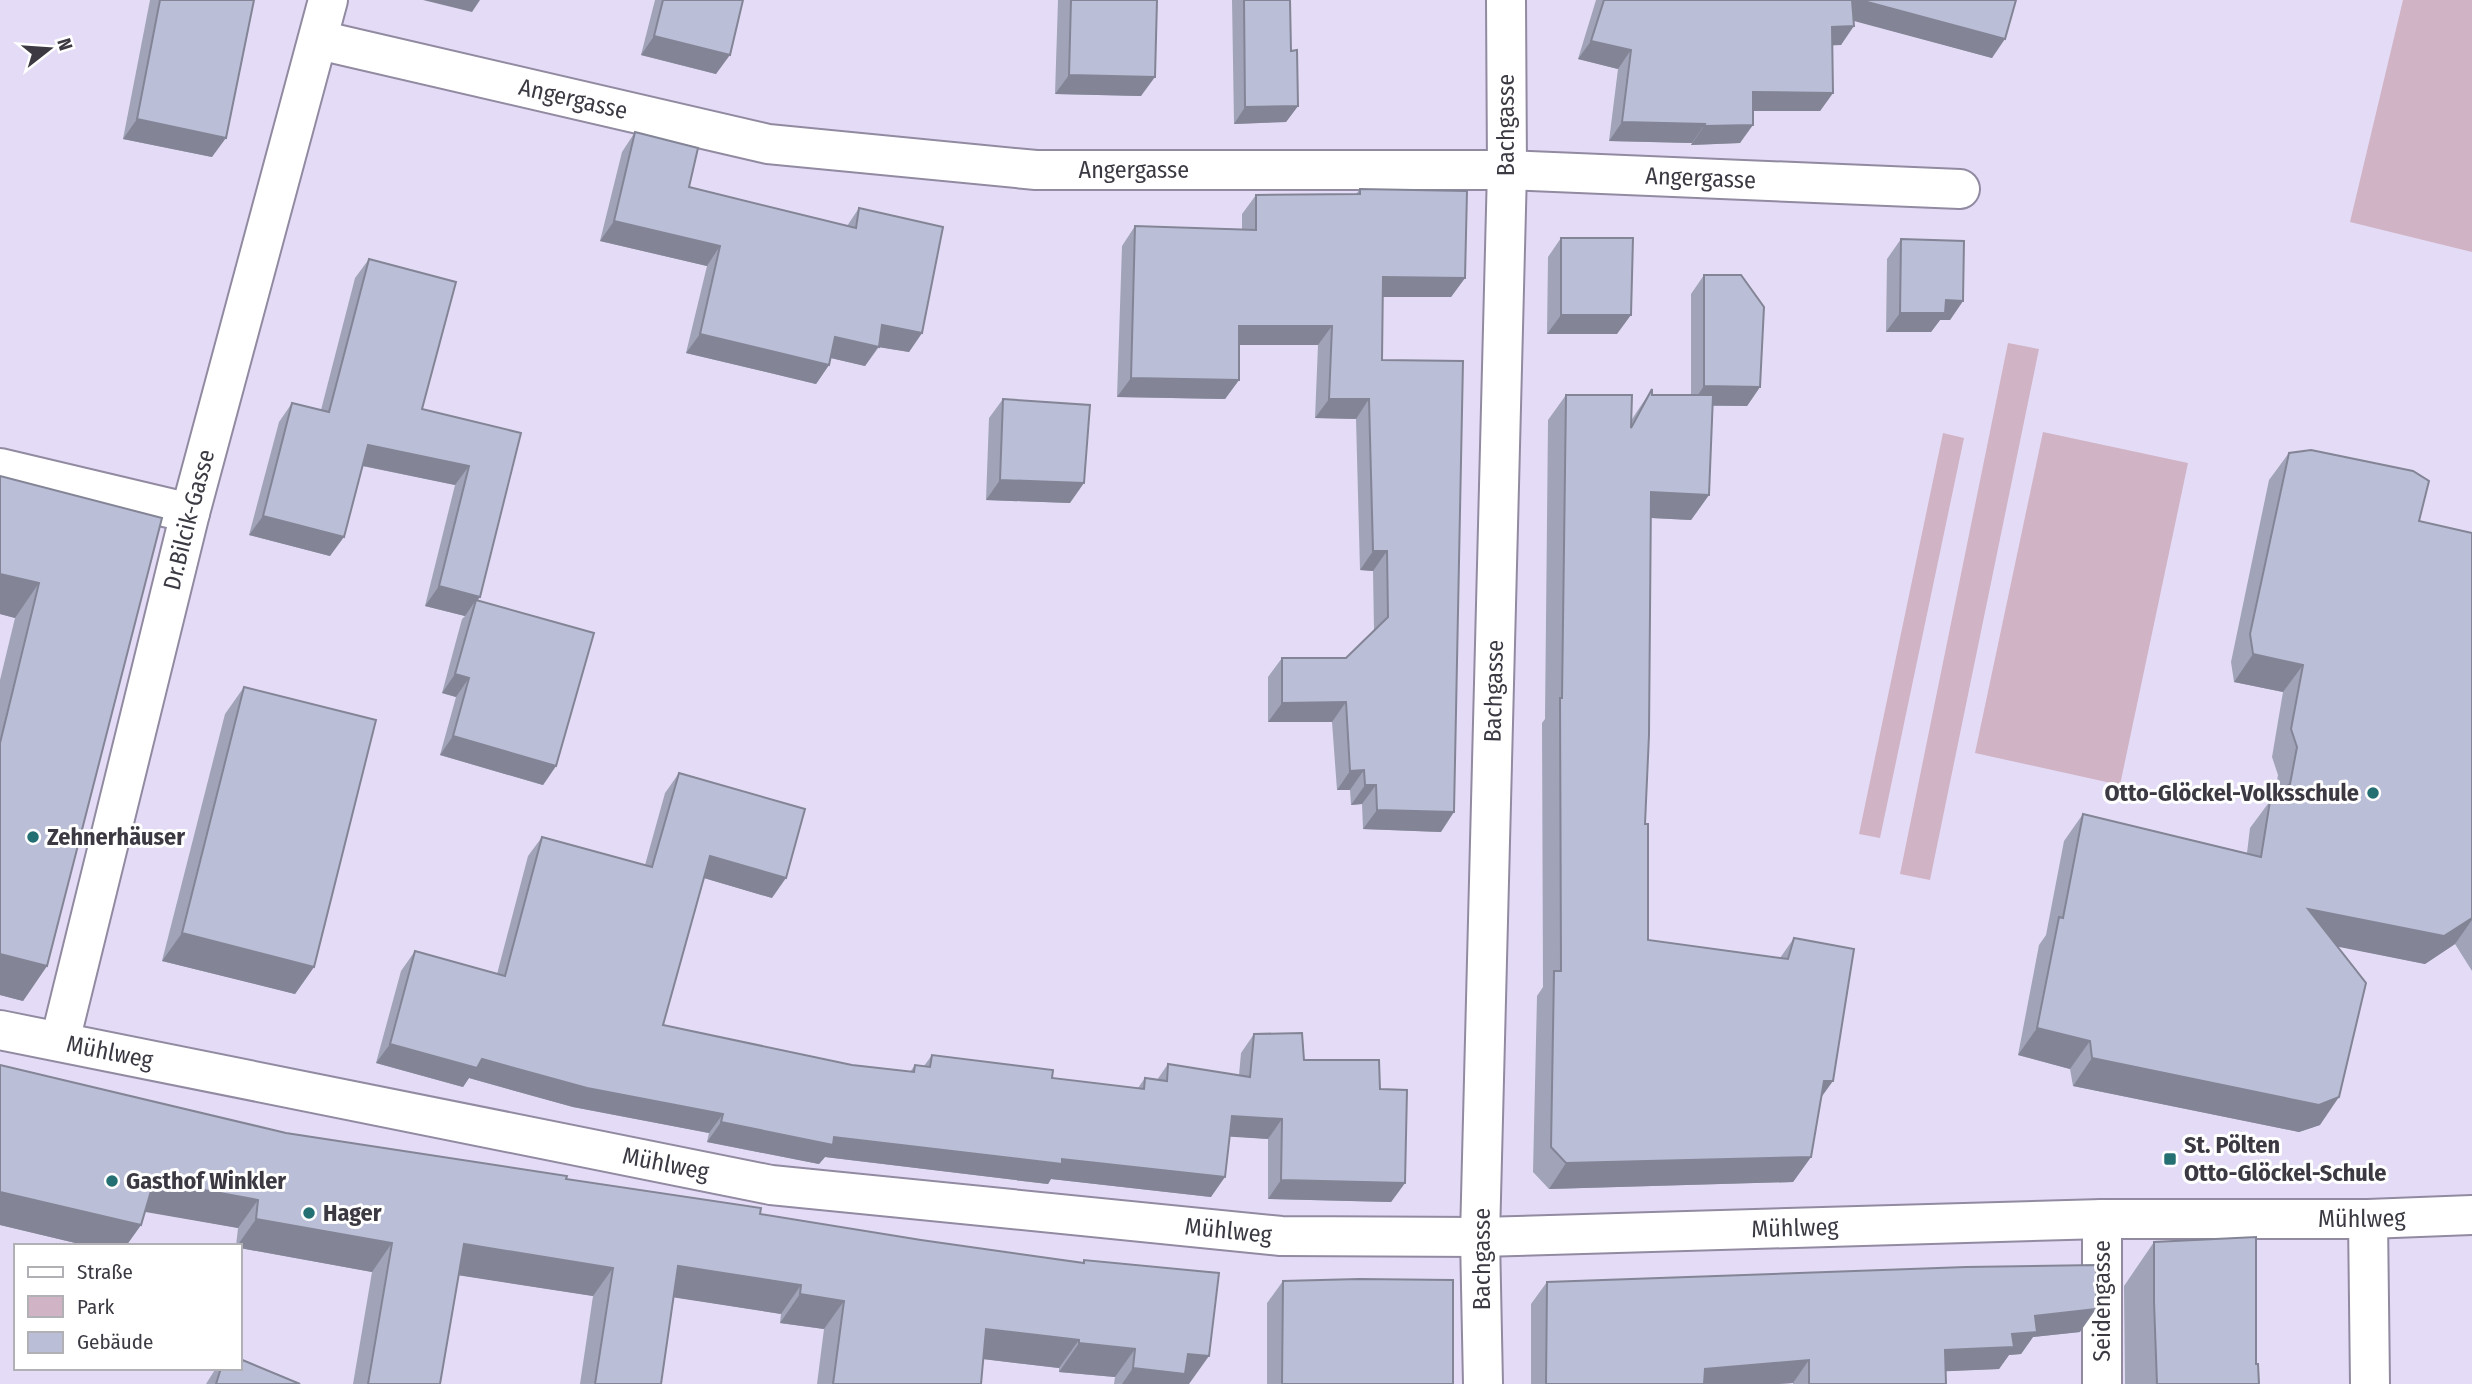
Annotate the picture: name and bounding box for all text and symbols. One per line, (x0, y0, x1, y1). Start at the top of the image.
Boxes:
north arrow (14, 14, 84, 84)
text: N (52, 35, 77, 53)
street label: Angergasse (516, 73, 630, 125)
street label: Bachgasse (1492, 74, 1520, 176)
street label: Angergasse (1079, 156, 1189, 184)
street label: Angergasse (1645, 162, 1757, 194)
street label: Dr.Bilcik-Gasse (158, 446, 220, 593)
street label: Bachgasse (1479, 640, 1509, 743)
place label: Otto-Glöckel-Volksschule (2104, 779, 2359, 807)
marker: Otto-Glöckel-Volksschule (2365, 785, 2381, 801)
place label: Zehnerhäuser (47, 823, 185, 851)
marker: Zehnerhäuser (25, 829, 41, 845)
street label: Mühlweg (64, 1030, 156, 1075)
place label: St. Pölten Otto-Glöckel-Schule (2184, 1131, 2386, 1187)
street label: Mühlweg (620, 1141, 712, 1186)
marker: St. Pölten Otto-Glöckel-Schule (2162, 1151, 2178, 1167)
place label: Gasthof Winkler (126, 1167, 286, 1195)
marker: Gasthof Winkler (104, 1173, 120, 1189)
place label: Hager (323, 1199, 382, 1227)
street label: Mühlweg (2318, 1204, 2407, 1233)
marker: Hager (301, 1205, 317, 1221)
street label: Bachgasse (1468, 1208, 1496, 1310)
street label: Mühlweg (1183, 1212, 1274, 1249)
street label: Mühlweg (1751, 1213, 1840, 1243)
street label: Seidengasse (2088, 1240, 2116, 1362)
legend (14, 1244, 242, 1370)
text: Straße (77, 1259, 133, 1285)
text: Park (77, 1294, 115, 1320)
text: Gebäude (77, 1329, 153, 1355)

